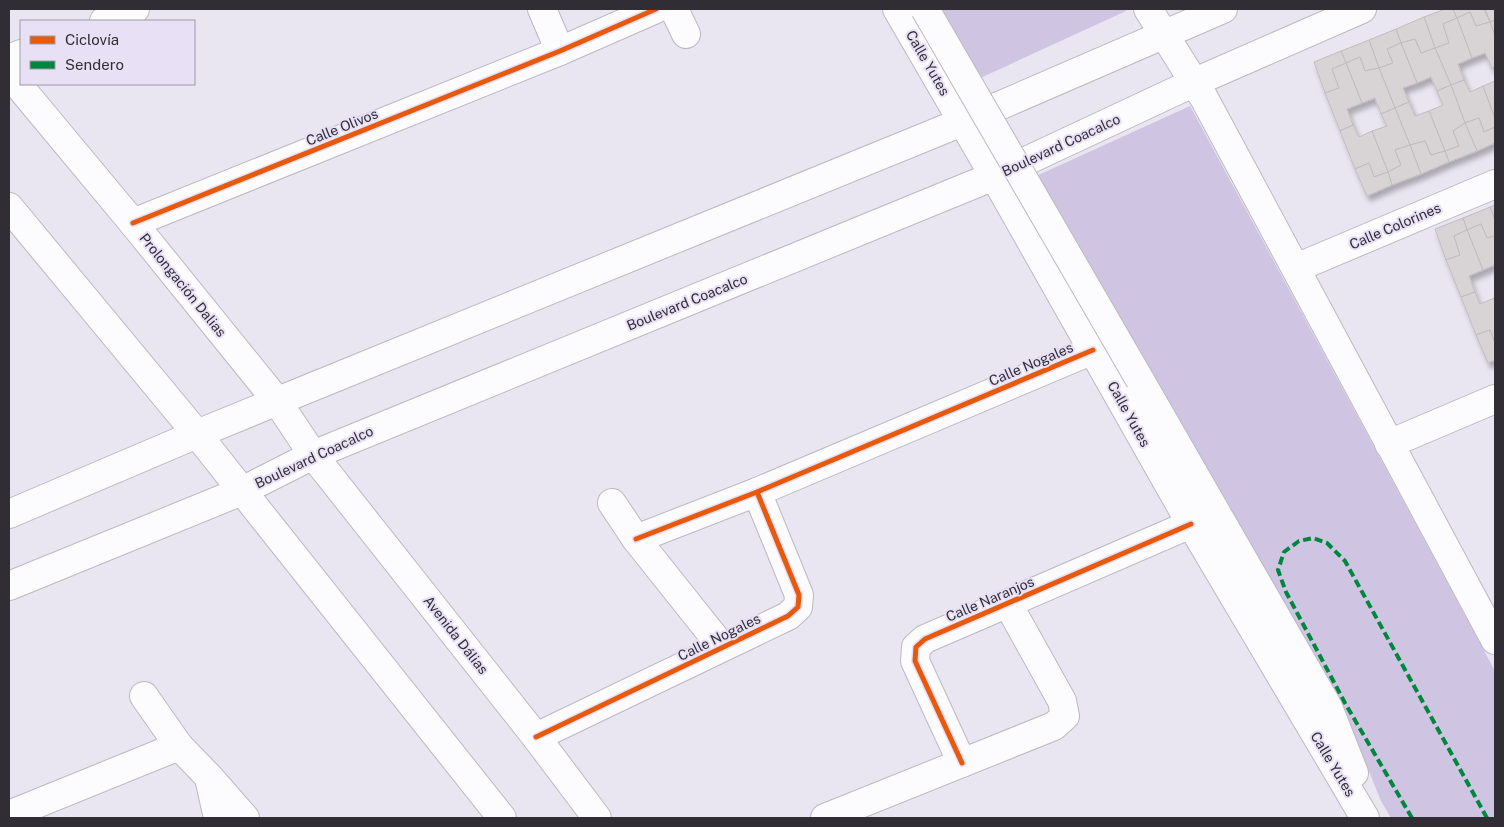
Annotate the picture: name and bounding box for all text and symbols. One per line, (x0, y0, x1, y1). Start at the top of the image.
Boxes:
legend (20, 20, 195, 85)
street label: Calle Yutes (903, 28, 953, 98)
text: Ciclovía (65, 31, 119, 48)
text: Sendero (65, 56, 124, 73)
street label: Calle Olivos (304, 105, 380, 149)
street label: Boulevard Coacalco (999, 111, 1123, 179)
street label: Calle Colorines (1347, 200, 1443, 252)
street label: Prolongación Dalias (136, 230, 230, 340)
street label: Boulevard Coacalco (624, 270, 750, 334)
street label: Calle Nogales (987, 339, 1075, 389)
street label: Calle Yutes (1104, 378, 1154, 450)
street label: Boulevard Coacalco (252, 423, 376, 491)
street label: Calle Naranjos (943, 573, 1037, 625)
street label: Avenida Dálias (421, 593, 491, 677)
street label: Calle Nogales (675, 610, 763, 664)
street label: Calle Yutes (1307, 729, 1359, 799)

